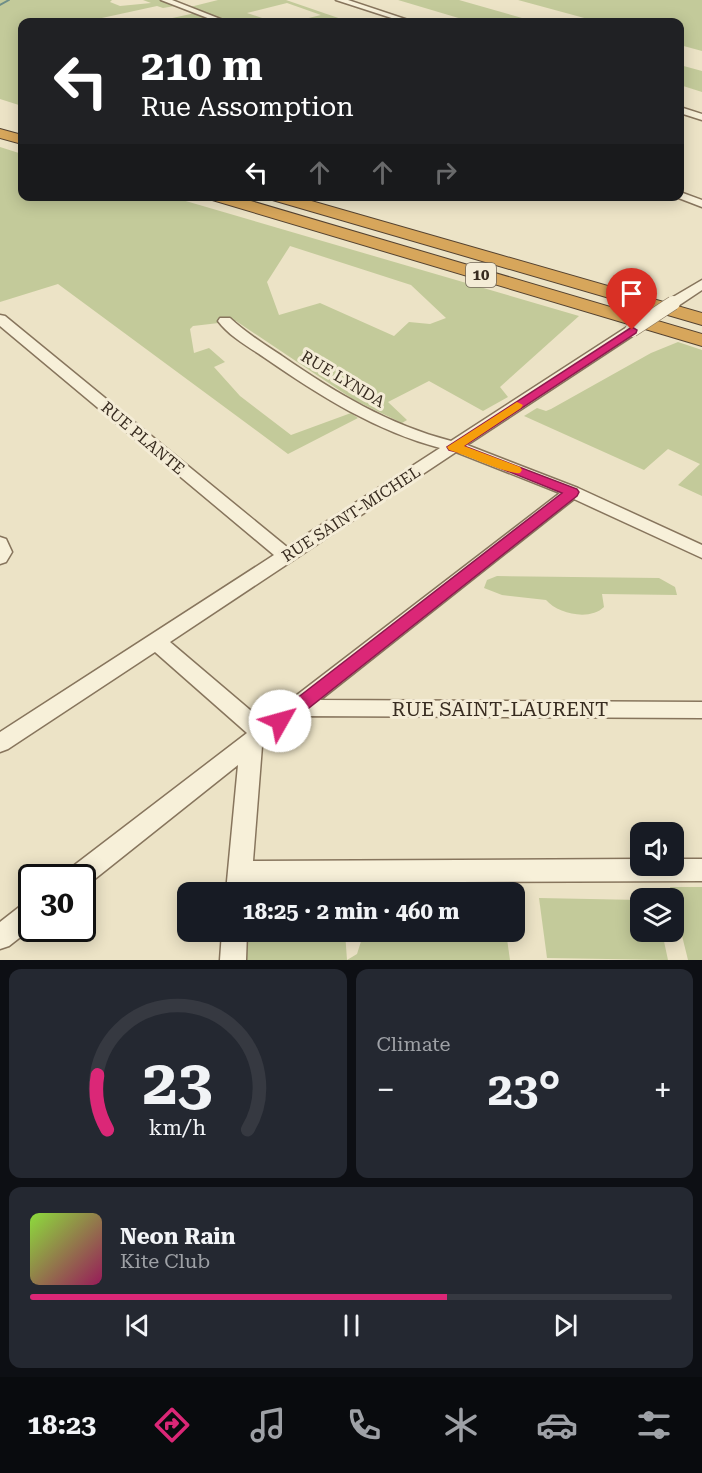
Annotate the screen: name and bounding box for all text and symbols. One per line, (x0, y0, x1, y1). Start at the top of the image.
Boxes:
text: 210 m (141, 41, 263, 90)
icon: left (42, 42, 120, 120)
text: Rue Assomption (141, 91, 354, 123)
icon: left (240, 156, 273, 189)
icon: ahead (303, 156, 336, 189)
icon: ahead (366, 156, 399, 189)
icon: right (429, 156, 462, 189)
road number: 10 (466, 263, 496, 287)
pin (606, 268, 657, 330)
icon: arrive (615, 277, 648, 310)
street label: RUE LYNDA (298, 347, 389, 412)
street label: RUE PLANTE (97, 398, 189, 478)
street label: RUE SAINT-MICHEL (278, 462, 424, 566)
position arrow (248, 689, 312, 753)
street label: RUE SAINT-LAURENT (392, 697, 608, 721)
map controls (630, 822, 684, 942)
button: sound (630, 822, 684, 876)
speed limit sign: 30 (18, 864, 96, 942)
button: layers (630, 888, 684, 942)
text: 18:25 · 2 min · 460 m (242, 899, 460, 924)
text: Climate (377, 1032, 451, 1056)
text: 23 (143, 1046, 213, 1119)
text: 23° (488, 1063, 561, 1116)
text: − (377, 1070, 395, 1109)
text: + (654, 1070, 672, 1109)
text: km/h (149, 1116, 207, 1141)
text: Neon Rain (120, 1224, 235, 1249)
text: Kite Club (120, 1249, 210, 1273)
icon: previous (121, 1309, 154, 1342)
icon: pause (335, 1309, 368, 1342)
icon: next (549, 1309, 582, 1342)
icon: directions (151, 1404, 193, 1446)
icon: music (247, 1404, 289, 1446)
icon: phone (343, 1404, 385, 1446)
icon: climate (440, 1404, 482, 1446)
icon: car (536, 1404, 578, 1446)
icon: filters (633, 1404, 675, 1446)
text: 18:23 (27, 1409, 96, 1441)

